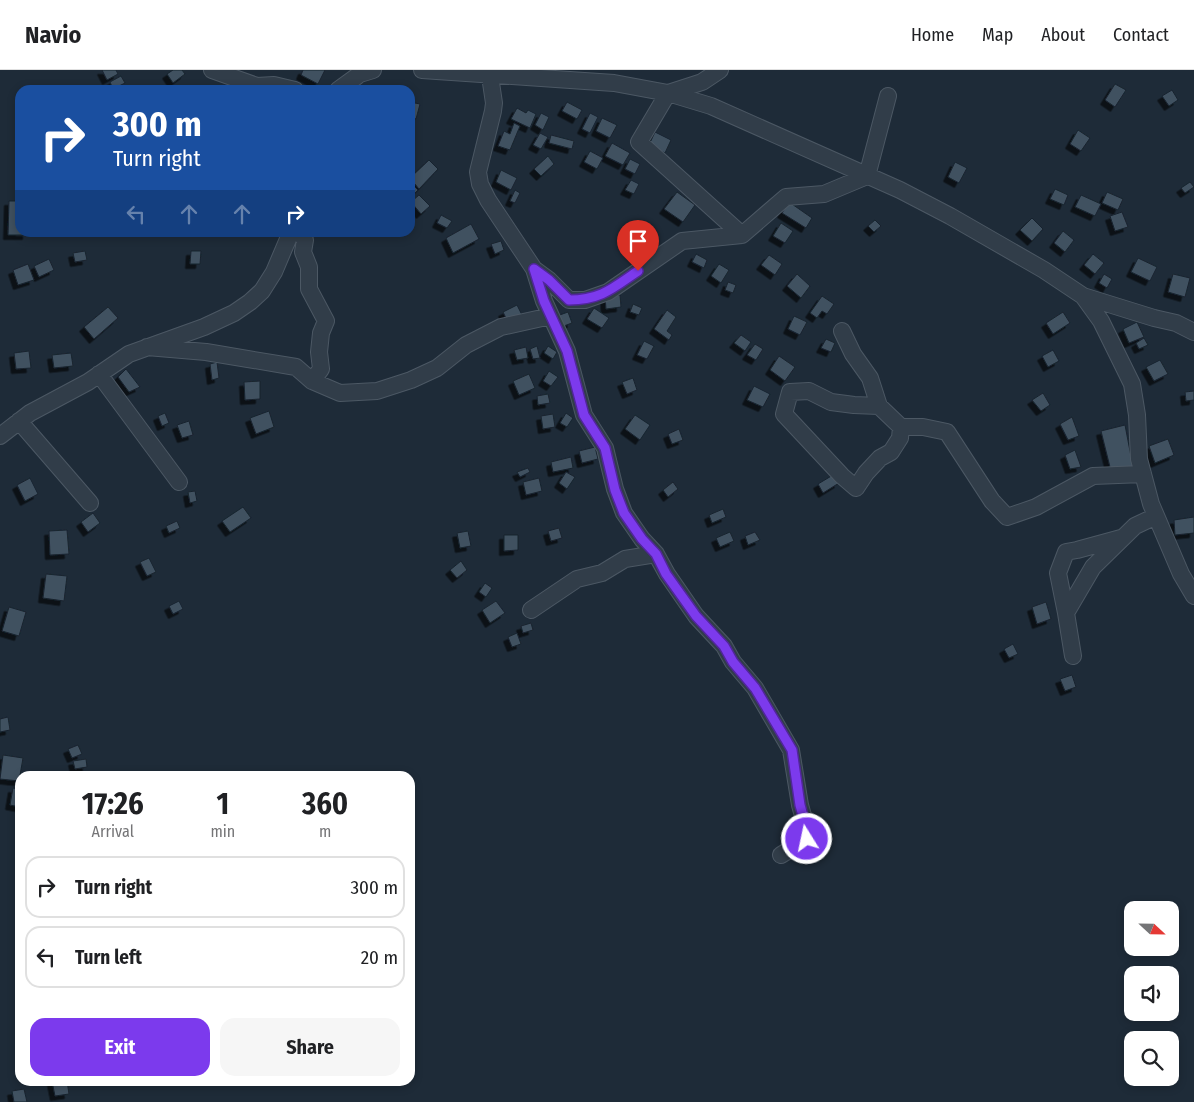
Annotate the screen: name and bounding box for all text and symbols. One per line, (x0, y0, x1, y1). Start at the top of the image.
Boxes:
text: Navio (25, 21, 81, 49)
text: Home (911, 24, 954, 46)
text: Map (982, 24, 1013, 46)
text: About (1041, 24, 1085, 46)
text: Contact (1113, 24, 1169, 46)
text: 300 m (113, 103, 202, 145)
icon: right (30, 105, 95, 170)
text: Turn right (113, 145, 201, 172)
icon: left (122, 200, 150, 228)
icon: ahead (175, 200, 203, 228)
icon: ahead (228, 200, 256, 228)
icon: right (281, 200, 309, 228)
pin (617, 220, 659, 271)
icon: arrive (624, 227, 652, 255)
text: 17:26 (82, 786, 144, 822)
text: 1 (216, 786, 229, 822)
text: 360 (302, 786, 348, 822)
position arrow (780, 812, 832, 864)
text: Arrival (92, 822, 134, 841)
text: min (210, 822, 235, 841)
text: m (319, 822, 331, 841)
icon: right (32, 873, 60, 901)
text: Turn right (75, 876, 152, 899)
text: 300 m (351, 876, 398, 899)
north arrow (1124, 901, 1179, 956)
map controls (1124, 901, 1179, 1086)
icon: left (32, 943, 60, 971)
text: Turn left (75, 946, 142, 969)
text: 20 m (361, 946, 398, 969)
button: sound (1124, 966, 1179, 1021)
button: Exit (30, 1018, 210, 1076)
button: Share (220, 1018, 400, 1076)
button: search (1124, 1031, 1179, 1086)

